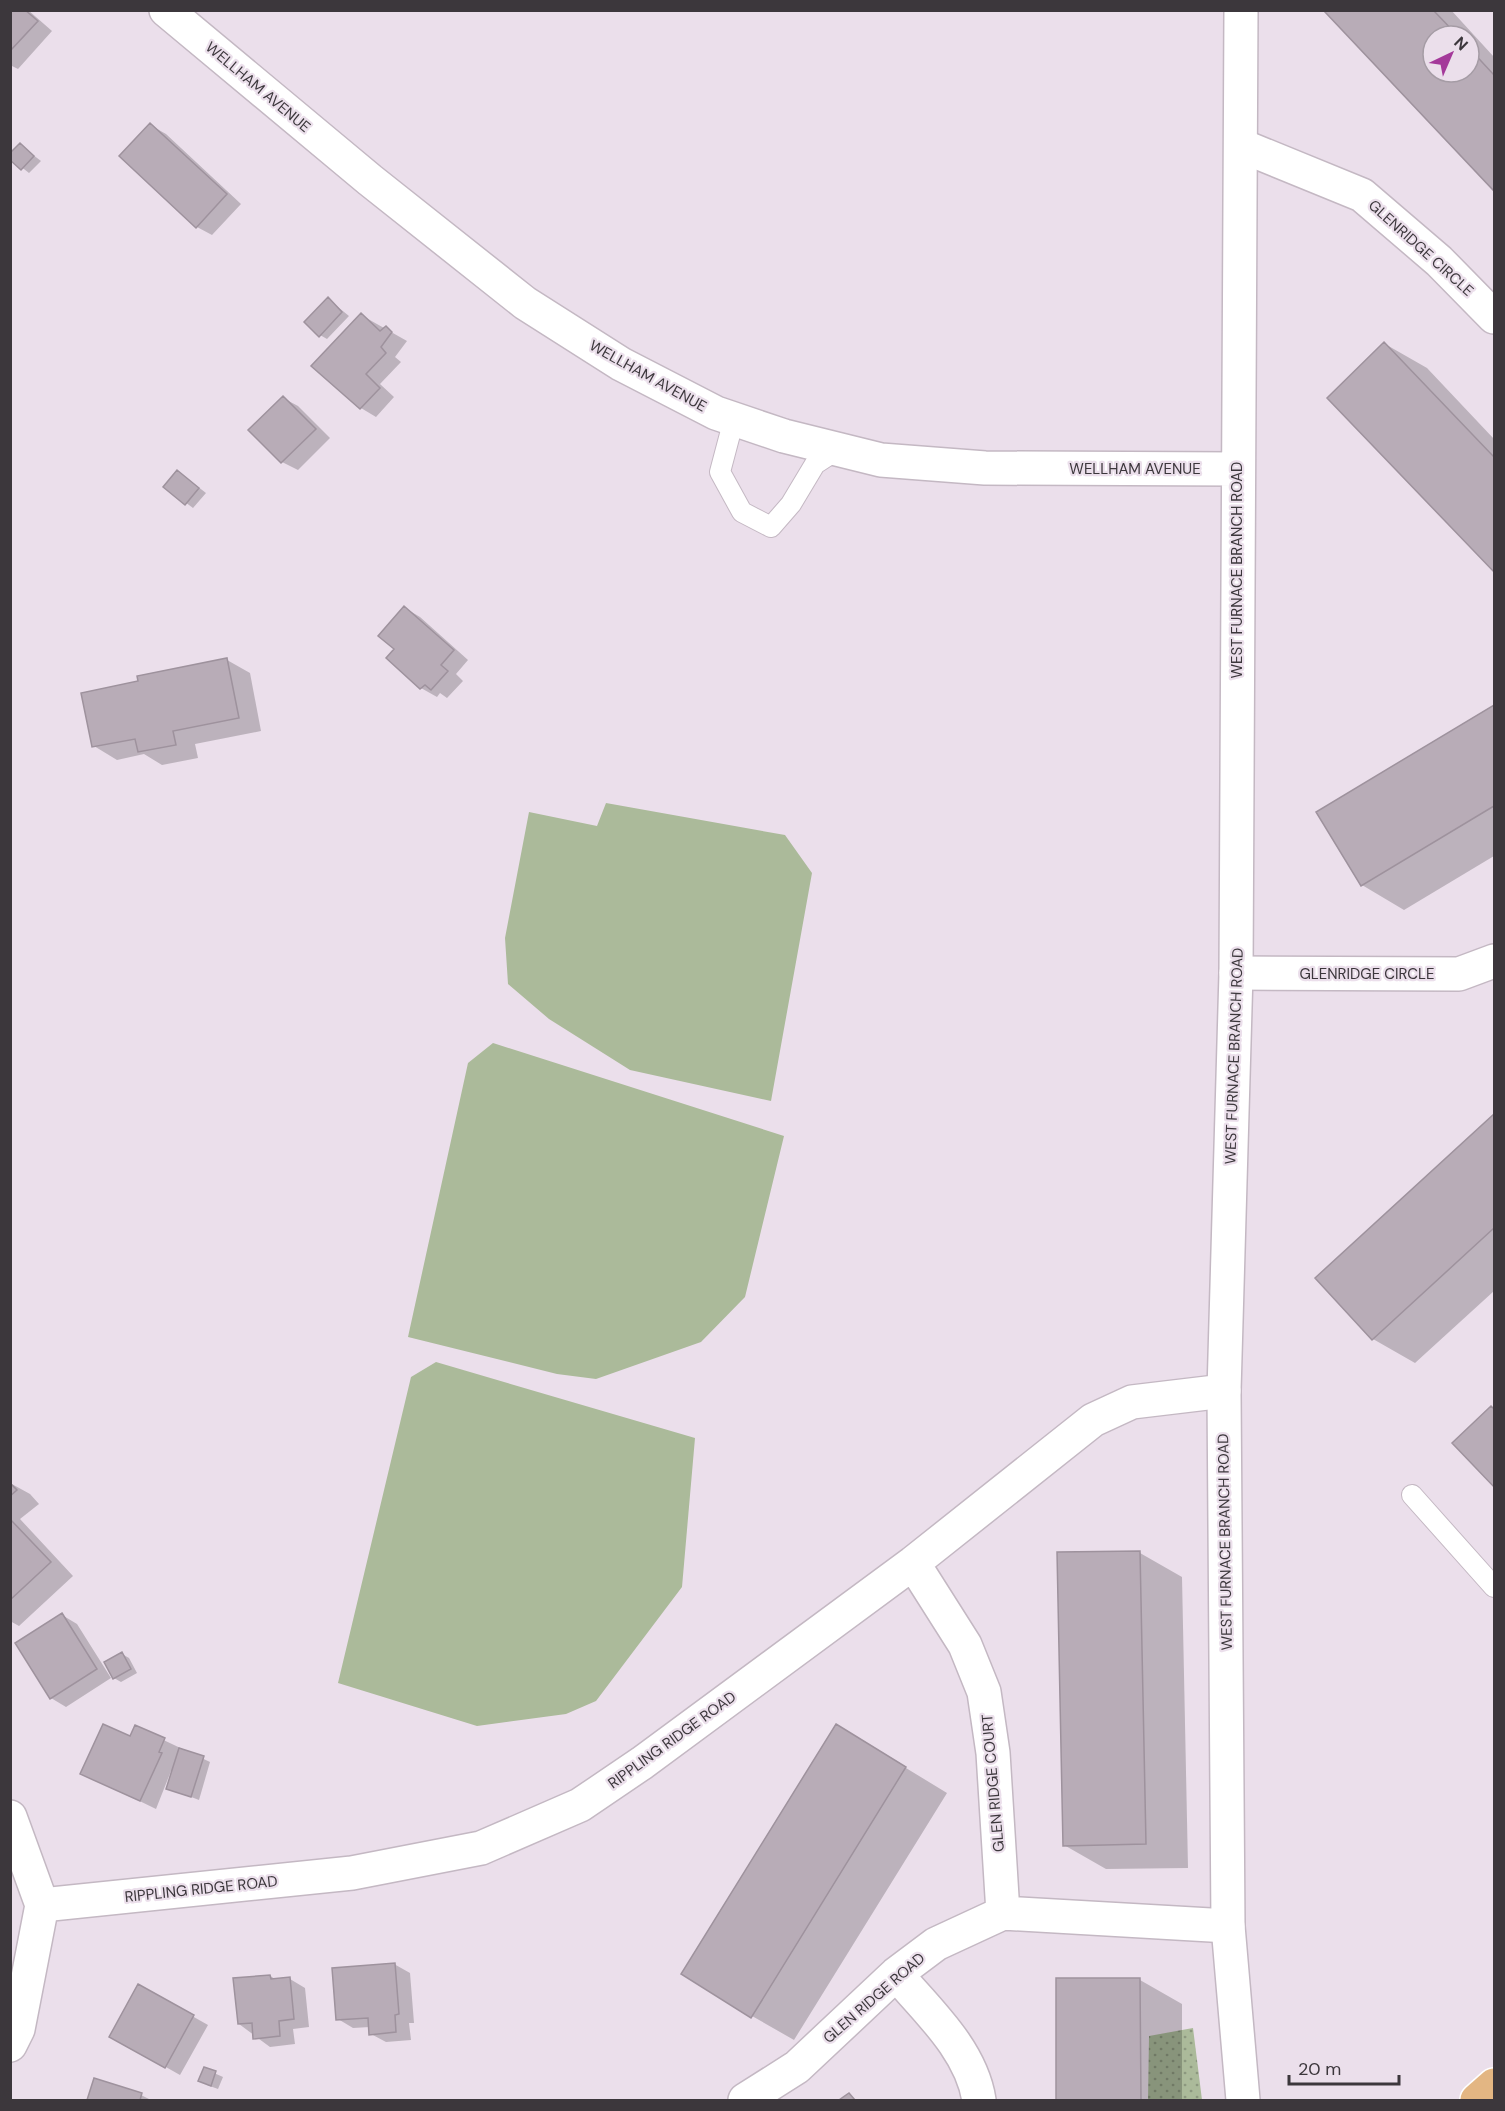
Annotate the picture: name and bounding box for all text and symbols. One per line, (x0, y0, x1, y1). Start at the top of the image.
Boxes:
north arrow (1421, 24, 1481, 84)
text: N (1450, 32, 1473, 55)
street label: WELLHAM AVENUE (201, 37, 315, 137)
street label: GLENRIDGE CIRCLE (1364, 195, 1478, 301)
street label: WELLHAM AVENUE (586, 335, 710, 417)
street label: WELLHAM AVENUE (1069, 459, 1201, 479)
street label: WEST FURNACE BRANCH ROAD (1227, 462, 1247, 678)
street label: WEST FURNACE BRANCH ROAD (1220, 947, 1248, 1165)
street label: GLENRIDGE CIRCLE (1299, 964, 1435, 984)
street label: WEST FURNACE BRANCH ROAD (1213, 1433, 1237, 1651)
street label: RIPPLING RIDGE ROAD (604, 1687, 740, 1793)
street label: GLEN RIDGE COURT (977, 1713, 1009, 1853)
street label: RIPPLING RIDGE ROAD (124, 1871, 278, 1907)
street label: GLEN RIDGE ROAD (819, 1948, 929, 2048)
scale bar (1289, 2048, 1398, 2086)
text: 20 m (1298, 2057, 1341, 2081)

